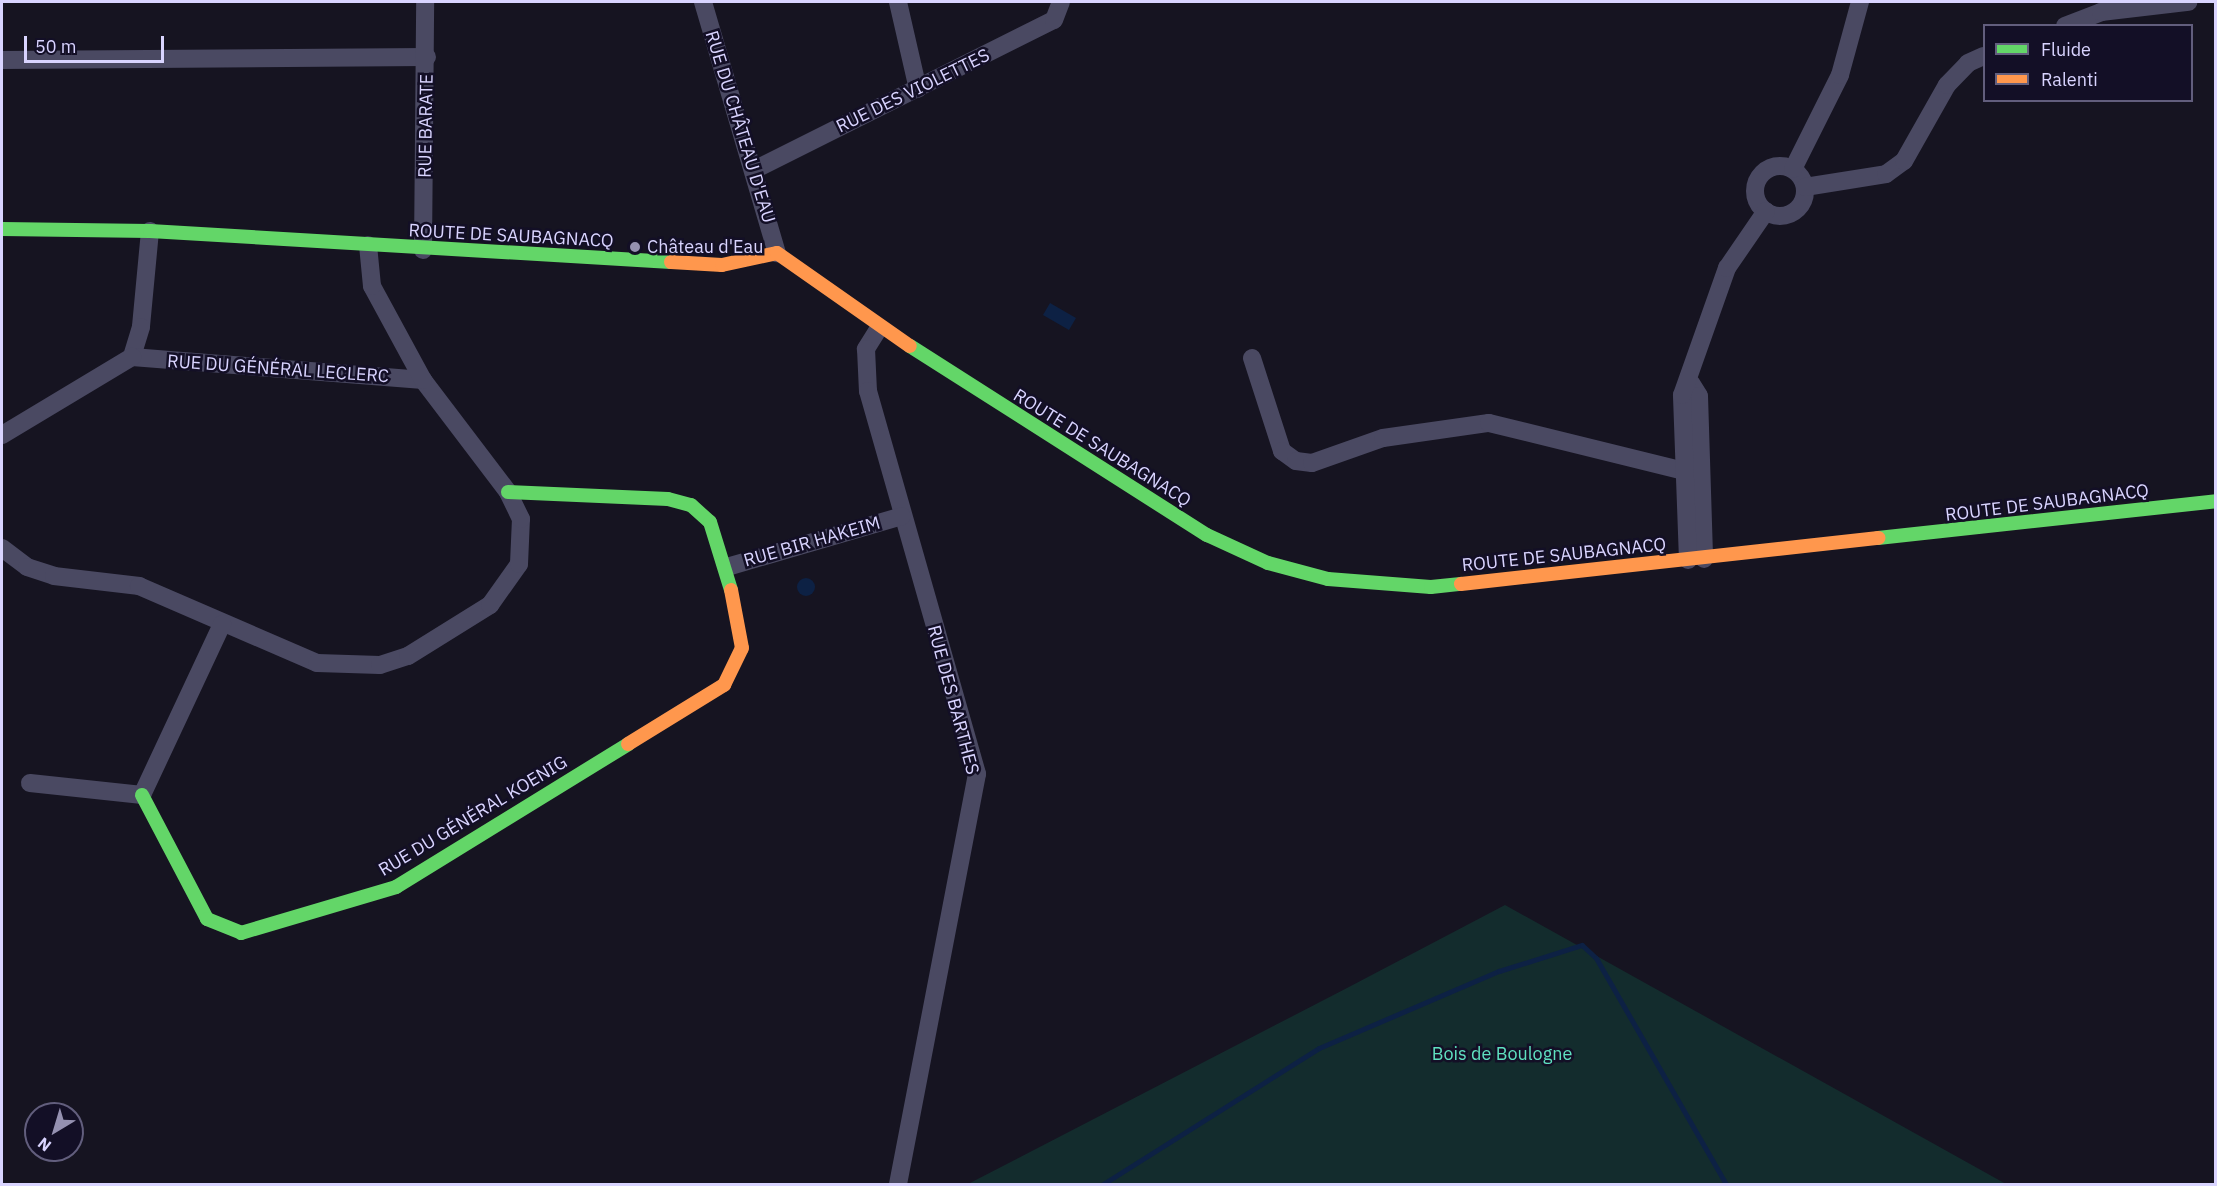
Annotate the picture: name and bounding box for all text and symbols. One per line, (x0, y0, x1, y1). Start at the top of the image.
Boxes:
scale bar (27, 24, 166, 62)
legend (1983, 24, 2193, 102)
street label: RUE DU CHÂTEAU D'EAU (700, 28, 780, 226)
text: 50 m (35, 35, 77, 58)
text: Fluide (2041, 38, 2091, 61)
street label: RUE DES VIOLETTES (833, 44, 993, 138)
text: Ralenti (2041, 68, 2098, 91)
street label: RUE BARATE (414, 74, 438, 178)
street label: ROUTE DE SAUBAGNACQ (408, 220, 614, 252)
place label: Château d'Eau (647, 236, 763, 258)
marker: Château d'Eau (628, 240, 642, 254)
street label: RUE DU GÉNÉRAL LECLERC (166, 350, 390, 388)
street label: ROUTE DE SAUBAGNACQ (1009, 384, 1195, 512)
street label: ROUTE DE SAUBAGNACQ (1944, 480, 2150, 526)
street label: RUE BIR HAKEIM (741, 512, 883, 572)
street label: ROUTE DE SAUBAGNACQ (1461, 534, 1667, 576)
street label: RUE DES BARTHES (923, 623, 983, 777)
street label: RUE DU GÉNÉRAL KOENIG (375, 751, 571, 881)
park label: Bois de Boulogne (1432, 1043, 1572, 1065)
north arrow (24, 1102, 84, 1162)
text: N (33, 1133, 55, 1156)

